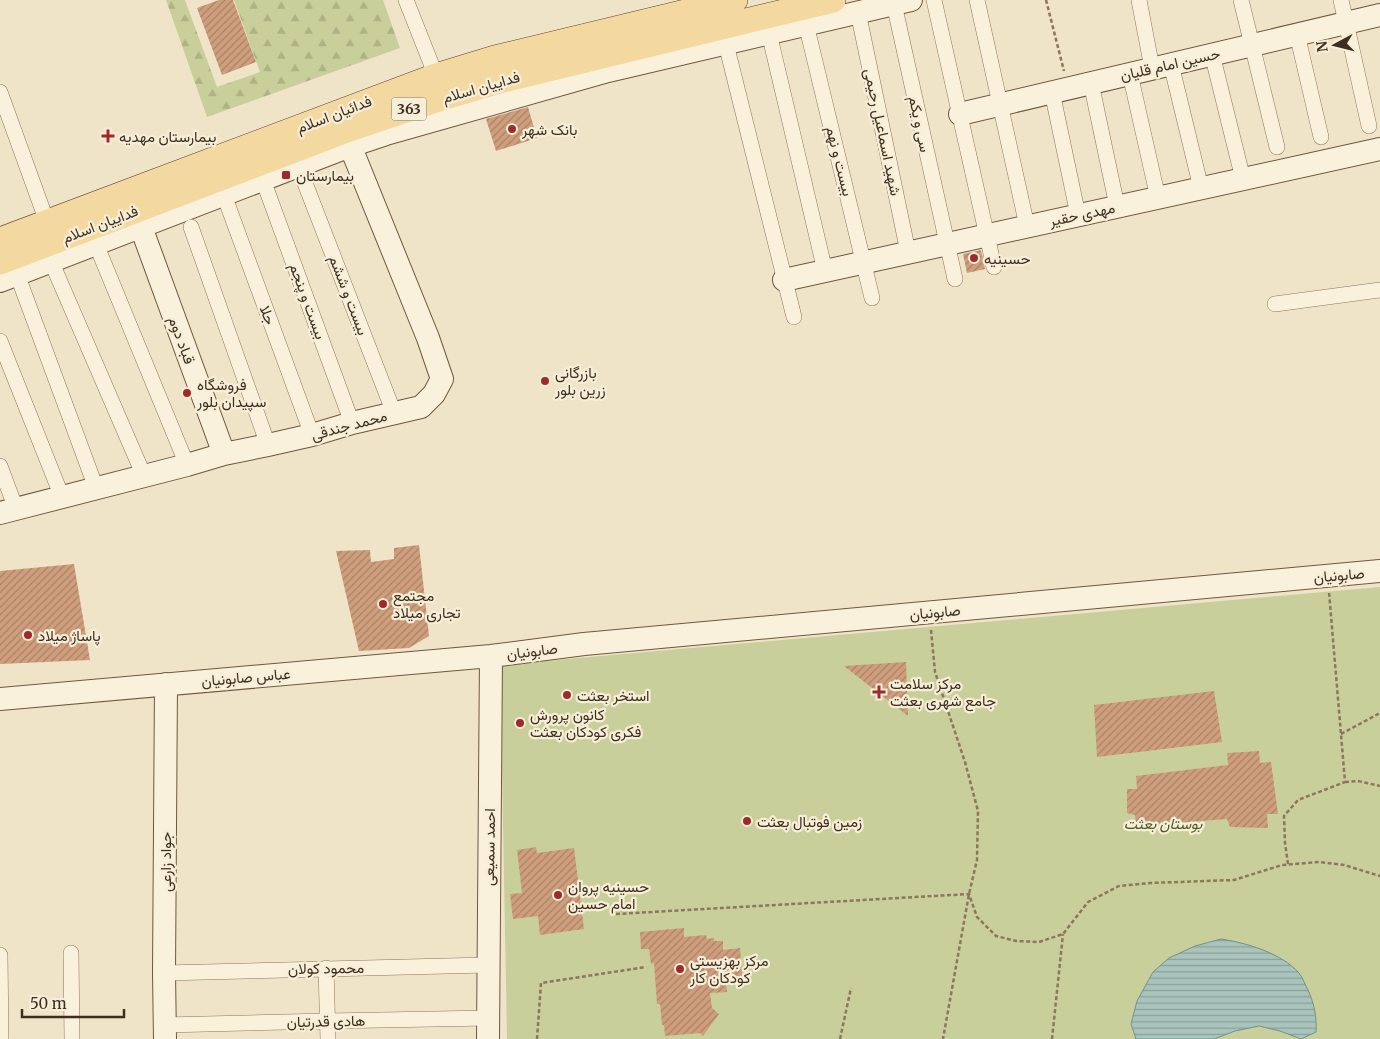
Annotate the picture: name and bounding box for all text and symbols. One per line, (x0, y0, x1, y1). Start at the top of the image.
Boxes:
north arrow (1310, 20, 1360, 70)
text: N (1312, 40, 1332, 53)
street label: حسین امام قلیان (1118, 43, 1222, 86)
street label: فداییان اسلام (440, 67, 522, 108)
street label: شهید اسماعیل رحیمی (859, 67, 906, 198)
street label: فدائیان اسلام (294, 91, 375, 138)
street label: سی و یکم (904, 94, 935, 154)
road number: 363 (392, 98, 426, 120)
place label: بانک شهر (521, 120, 577, 139)
marker: بانک شهر (506, 123, 518, 135)
street label: بیست و نهم (821, 124, 858, 198)
place label: بیمارستان مهدیه (119, 127, 216, 146)
marker: بیمارستان مهدیه (101, 129, 115, 143)
place label: بیمارستان (296, 166, 354, 185)
marker: بیمارستان (280, 169, 292, 181)
street label: مهدی حقیر (1046, 198, 1117, 231)
street label: فداییان اسلام (59, 201, 141, 248)
place label: حسینیه (984, 249, 1030, 268)
street label: بیست و ششم (324, 252, 373, 338)
marker: حسینیه (968, 252, 980, 264)
street label: بیست و پنجم (285, 260, 331, 342)
street label: جلا (256, 303, 280, 327)
street label: قباد دوم (164, 314, 199, 367)
place label: بازرگانی زرین بلور (554, 363, 606, 400)
place label: فروشگاه سپیدان بلور (196, 375, 267, 412)
marker: بازرگانی زرین بلور (539, 375, 551, 387)
marker: فروشگاه سپیدان بلور (181, 387, 193, 399)
street label: محمد جندقی (309, 406, 389, 445)
street label: صابونیان (1313, 563, 1365, 587)
place label: مجتمع تجاری میلاد (393, 586, 461, 623)
marker: مجتمع تجاری میلاد (377, 598, 389, 610)
street label: صابونیان (909, 600, 961, 624)
place label: پاساژ میلاد (38, 626, 101, 646)
marker: پاساژ میلاد (22, 629, 34, 641)
street label: صابونیان (505, 638, 559, 664)
street label: عباس صابونیان (201, 664, 292, 691)
place label: مرکز سلامت جامع شهری بعثت (890, 674, 996, 712)
marker: مرکز سلامت جامع شهری بعثت (872, 685, 886, 699)
place label: استخر بعثت (577, 686, 650, 705)
marker: استخر بعثت (561, 689, 573, 701)
place label: کانون پرورش فکری کودکان بعثت (530, 705, 642, 742)
marker: کانون پرورش فکری کودکان بعثت (514, 717, 526, 729)
street label: احمد سمیعی (479, 808, 500, 886)
place label: زمین فوتبال بعثت (757, 812, 862, 832)
park label: بوستان بعثت (1124, 814, 1203, 833)
marker: زمین فوتبال بعثت (741, 815, 753, 827)
street label: جواد زارعی (156, 832, 176, 892)
place label: حسینیه پروان امام حسین (568, 877, 649, 914)
marker: حسینیه پروان امام حسین (552, 889, 564, 901)
place label: مرکز بهزیستی کودکان کار (689, 951, 769, 987)
street label: محمود کولان (288, 958, 364, 978)
marker: مرکز بهزیستی کودکان کار (674, 963, 686, 975)
scale bar (22, 986, 125, 1018)
text: 50 m (30, 994, 67, 1013)
street label: هادی قدرتیان (286, 1011, 366, 1032)

